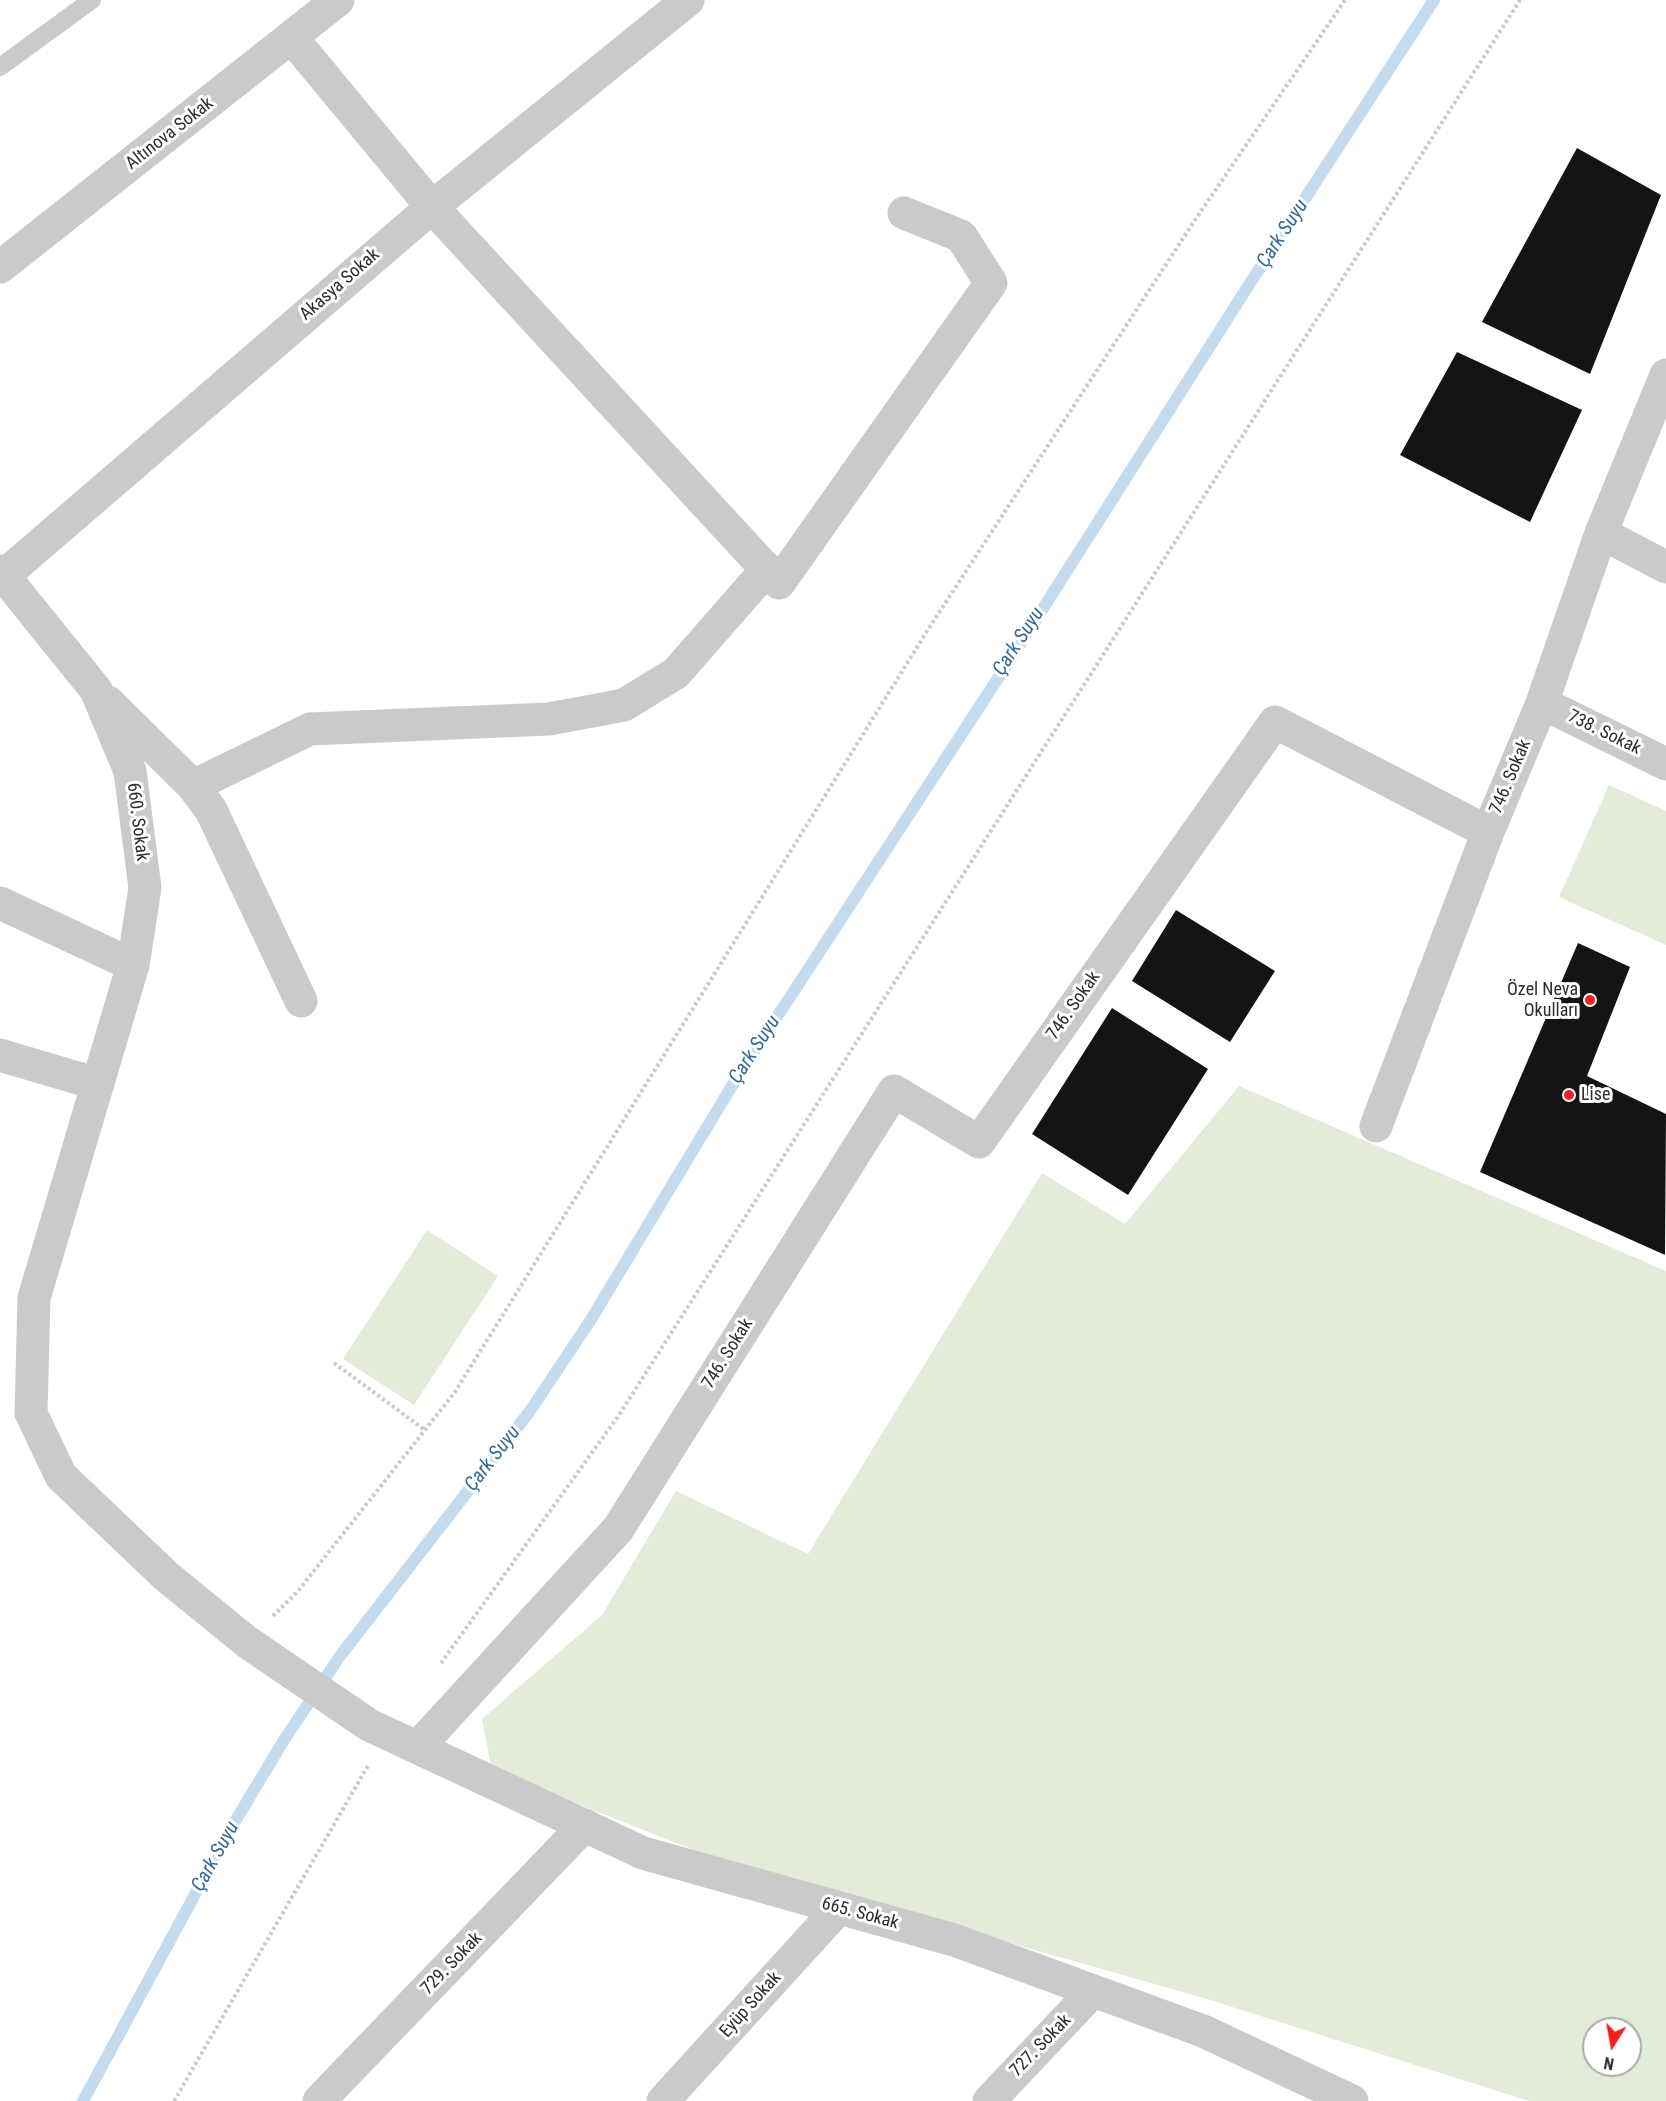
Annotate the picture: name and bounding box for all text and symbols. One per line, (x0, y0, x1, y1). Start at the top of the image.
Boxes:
street label: Altınova Sokak (122, 93, 218, 175)
water label: Çark Suyu (1252, 195, 1314, 273)
street label: Akasya Sokak (296, 244, 384, 326)
water label: Çark Suyu (988, 603, 1050, 681)
street label: 738. Sokak (1564, 706, 1644, 760)
street label: 746. Sokak (1486, 737, 1536, 817)
street label: 660. Sokak (121, 782, 153, 862)
street label: 746. Sokak (1043, 968, 1105, 1044)
place label: Özel Neva Okulları (1507, 979, 1578, 1022)
marker: Özel Neva Okulları (1583, 993, 1597, 1007)
water label: Çark Suyu (724, 1011, 786, 1089)
place label: Lise (1581, 1084, 1610, 1106)
marker: Lise (1562, 1088, 1576, 1102)
street label: 746. Sokak (698, 1315, 758, 1393)
water label: Çark Suyu (460, 1422, 526, 1496)
water label: Çark Suyu (187, 1818, 245, 1896)
street label: 665. Sokak (819, 1893, 901, 1935)
street label: 729. Sokak (417, 1928, 487, 2000)
street label: Eyüp Sokak (716, 1968, 786, 2042)
street label: 727. Sokak (1006, 2010, 1076, 2082)
north arrow (1582, 2017, 1642, 2077)
text: N (1602, 2053, 1615, 2073)

